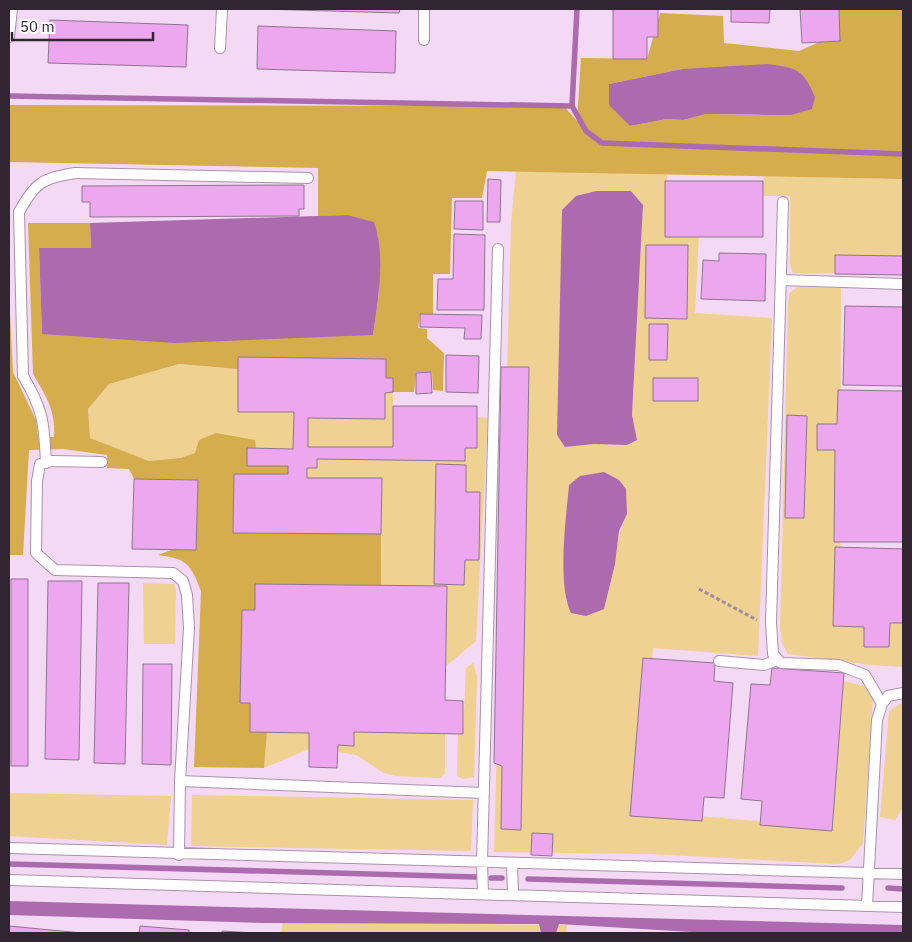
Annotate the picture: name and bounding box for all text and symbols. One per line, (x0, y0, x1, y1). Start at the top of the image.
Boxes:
scale bar (12, 10, 154, 42)
text: 50 m (20, 17, 55, 36)

